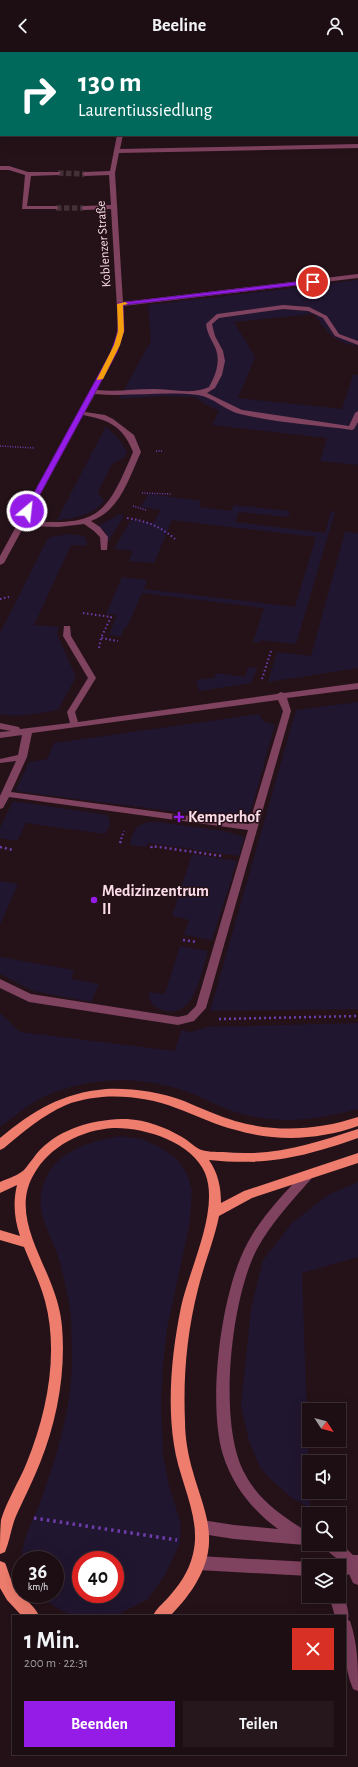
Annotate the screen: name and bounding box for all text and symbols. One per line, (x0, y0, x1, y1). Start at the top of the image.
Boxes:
icon: back (12, 15, 34, 37)
icon: person (324, 15, 346, 37)
text: Beeline (152, 17, 206, 35)
icon: right (12, 68, 64, 120)
text: 130 m (78, 69, 142, 97)
text: Laurentiussiedlung (78, 102, 212, 120)
street label: Koblenzer Straße (94, 200, 114, 288)
pin (296, 265, 330, 299)
icon: arrive (302, 271, 324, 293)
position arrow (6, 490, 48, 532)
place label: Kemperhof (188, 809, 262, 825)
marker: Kemperhof (173, 811, 185, 823)
place label: Medizinzentrum II (102, 883, 209, 917)
marker: Medizinzentrum II (89, 895, 99, 905)
north arrow (302, 1403, 346, 1447)
map controls (302, 1403, 346, 1603)
button: sound (302, 1455, 346, 1499)
button: search (302, 1507, 346, 1551)
speed limit sign: 40 (72, 1551, 124, 1603)
button: layers (302, 1559, 346, 1603)
text: 36 (29, 1562, 47, 1582)
text: km/h (28, 1582, 48, 1592)
button: close (292, 1628, 334, 1670)
text: 1 Min. (24, 1629, 80, 1653)
text: 200 m · 22:31 (24, 1657, 88, 1670)
button: Beenden (24, 1701, 175, 1747)
button: Teilen (183, 1701, 334, 1747)

